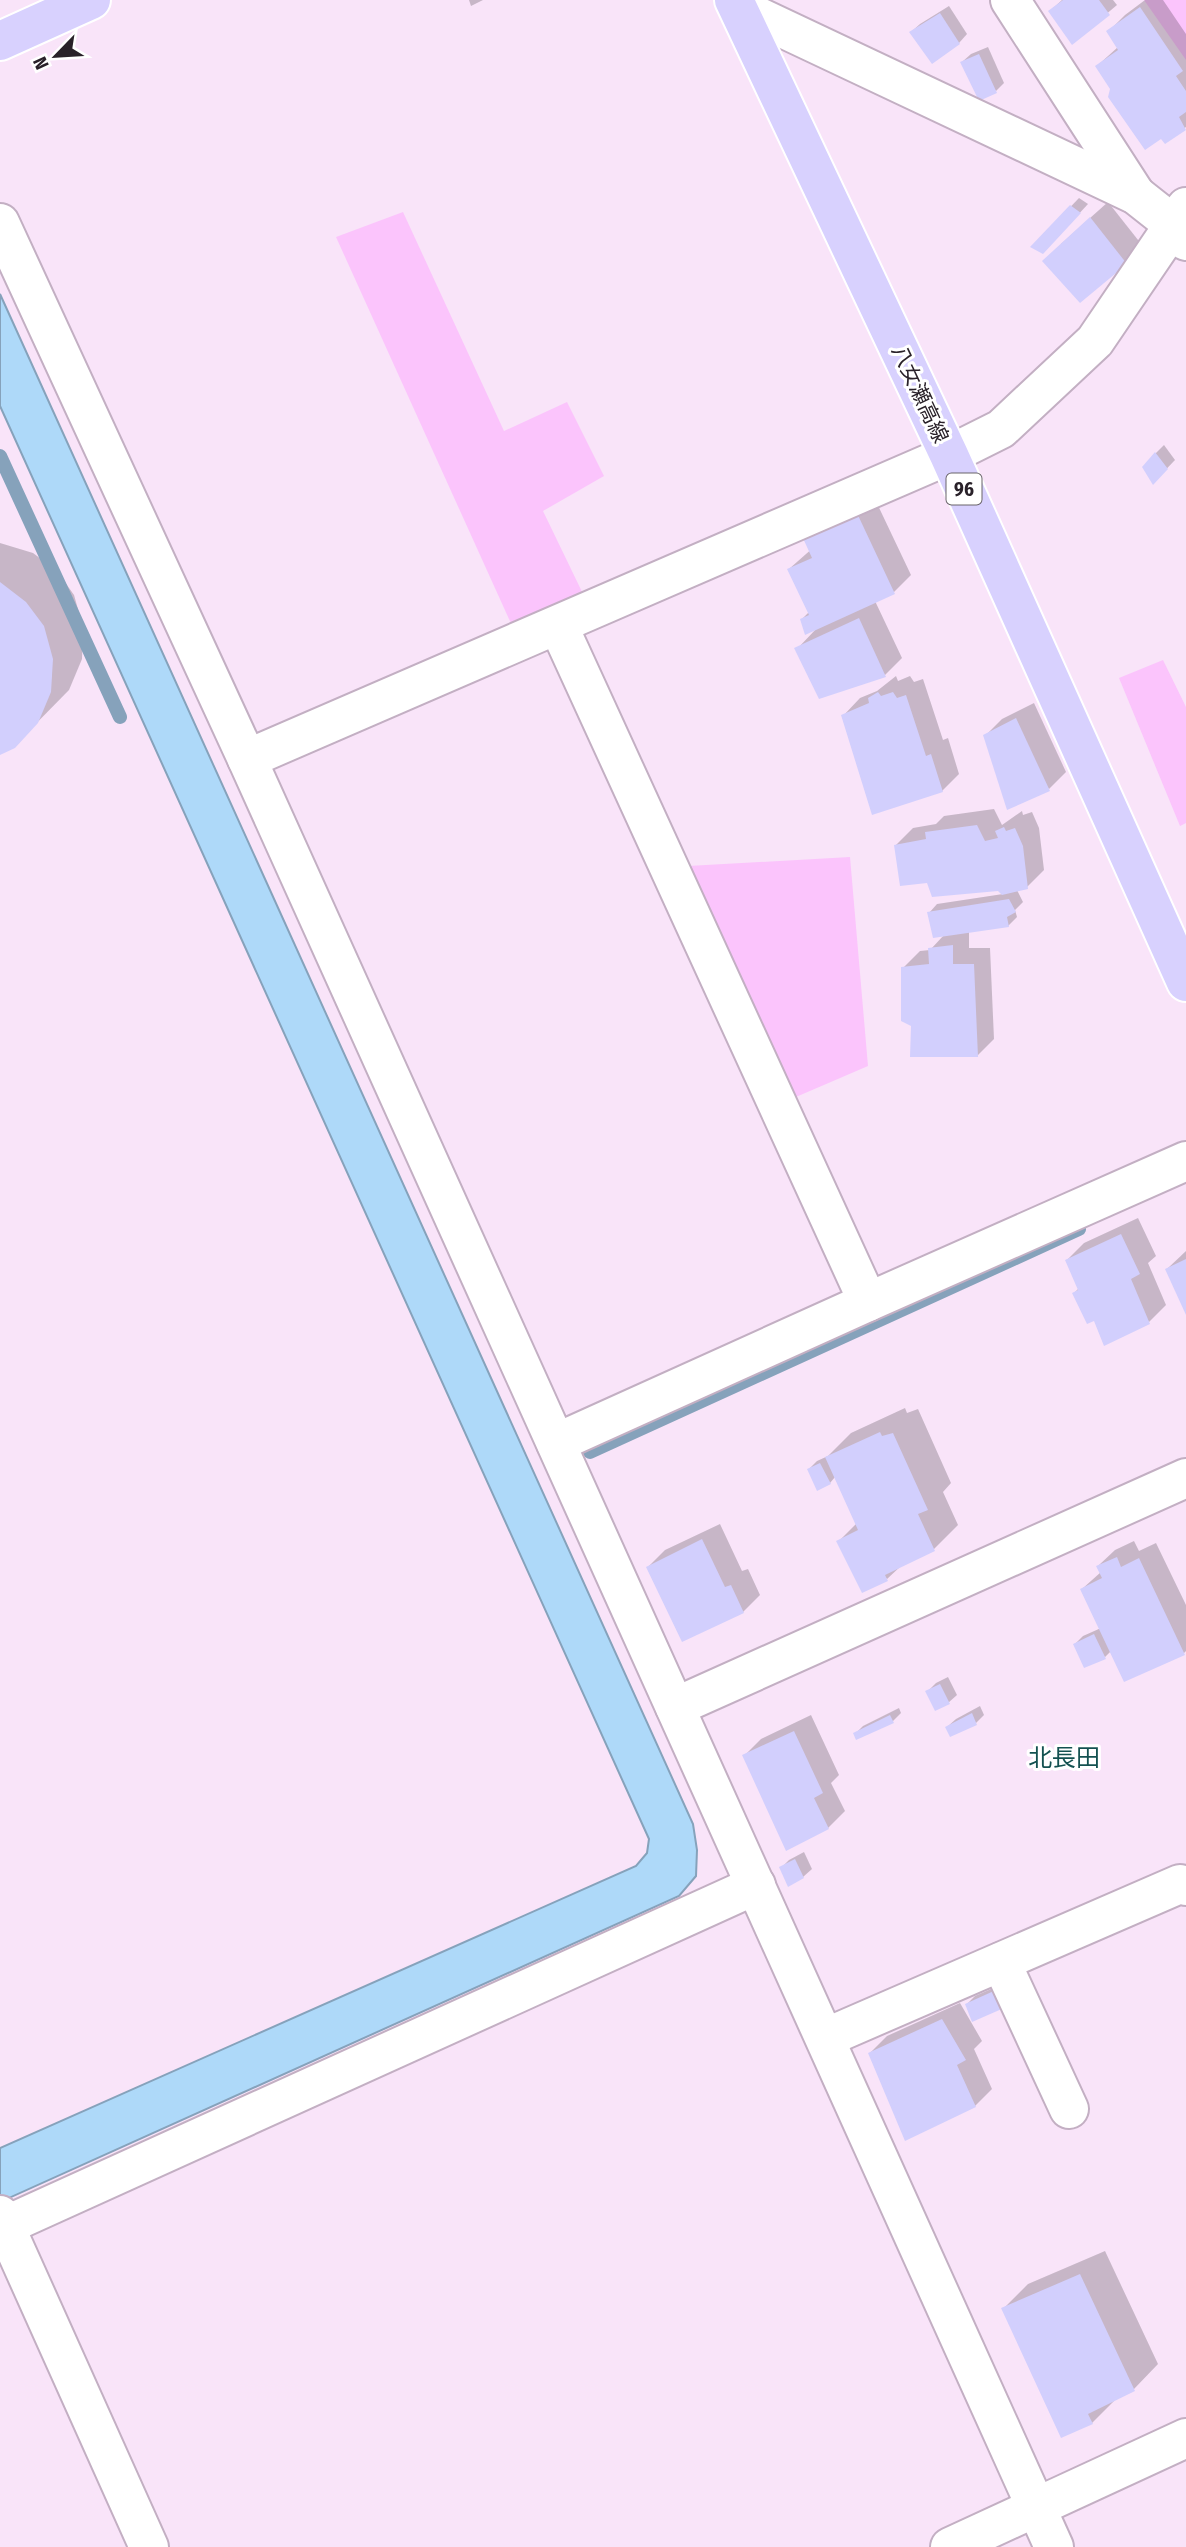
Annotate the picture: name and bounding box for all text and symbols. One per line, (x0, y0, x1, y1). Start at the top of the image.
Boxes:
north arrow (21, 21, 91, 91)
text: N (28, 53, 54, 73)
street label: 八女瀬高線 (886, 341, 954, 447)
road number: 96 (946, 474, 982, 504)
district label: 北長田 (1028, 1744, 1100, 1772)

